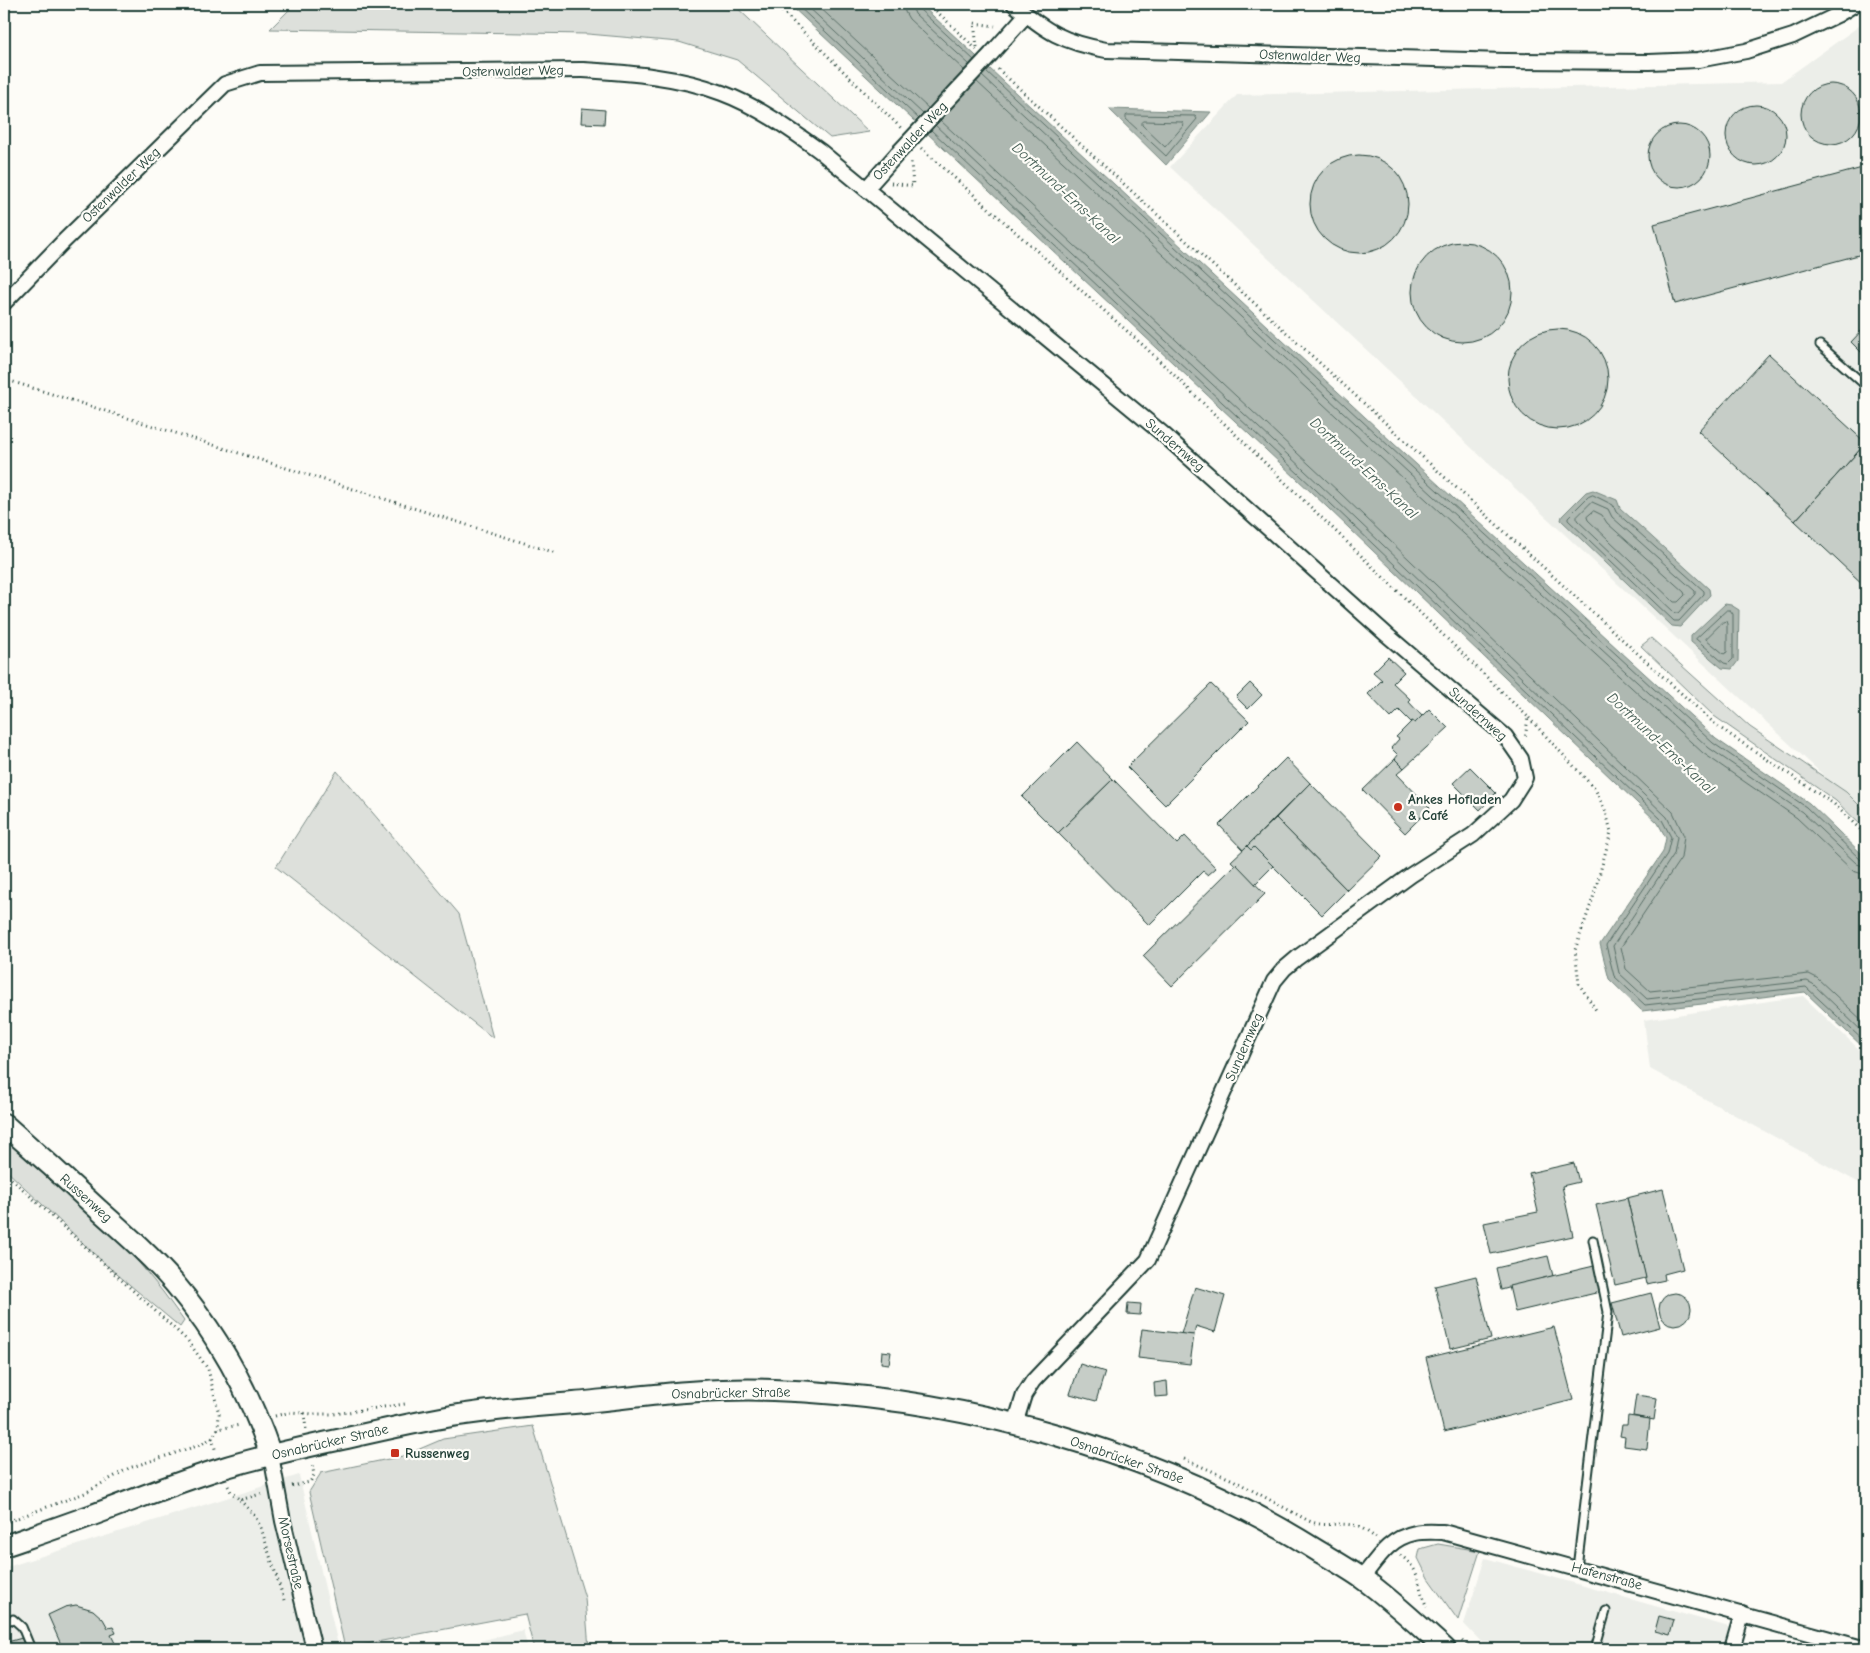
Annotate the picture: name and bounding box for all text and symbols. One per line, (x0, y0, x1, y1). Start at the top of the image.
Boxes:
street label: Ostenwalder Weg (1259, 46, 1361, 66)
street label: Ostenwalder Weg (462, 62, 564, 80)
street label: Ostenwalder Weg (869, 98, 951, 184)
water label: Dortmund-Ems-Kanal (1009, 139, 1124, 248)
street label: Ostenwalder Weg (78, 143, 164, 227)
water label: Dortmund-Ems-Kanal (1307, 414, 1422, 523)
street label: Sundernweg (1142, 415, 1208, 475)
street label: Sundernweg (1445, 683, 1511, 745)
water label: Dortmund-Ems-Kanal (1604, 689, 1719, 798)
place label: Ankes Hofladen & Café (1408, 791, 1502, 824)
marker: Ankes Hofladen & Café (1392, 801, 1404, 813)
street label: Sundernweg (1221, 1010, 1267, 1084)
street label: Russenweg (56, 1170, 116, 1226)
street label: Osnabrücker Straße (671, 1383, 791, 1403)
street label: Osnabrücker Straße (270, 1420, 390, 1464)
street label: Osnabrücker Straße (1068, 1433, 1186, 1487)
place label: Russenweg (405, 1445, 470, 1462)
marker: Russenweg (389, 1447, 401, 1459)
street label: Morsestraße (274, 1515, 308, 1591)
street label: Hafenstraße (1570, 1558, 1644, 1594)

